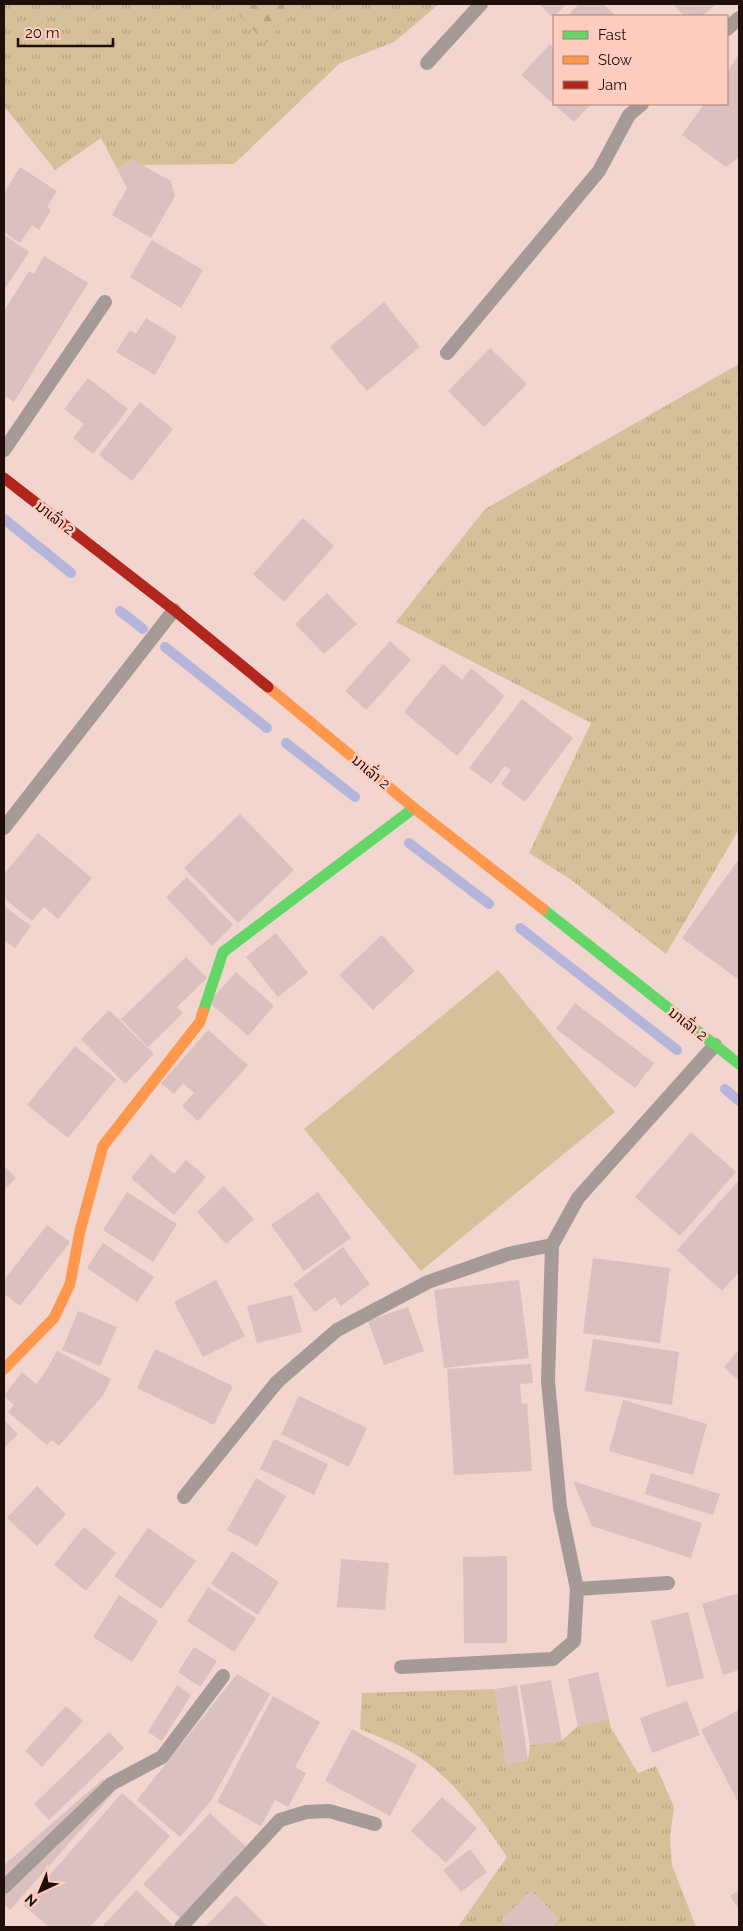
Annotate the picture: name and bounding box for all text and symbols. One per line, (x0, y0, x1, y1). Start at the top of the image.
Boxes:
scale bar (18, 15, 112, 47)
legend (553, 15, 728, 105)
text: 20 m (25, 24, 60, 42)
text: Fast (598, 26, 626, 44)
text: Slow (598, 51, 632, 69)
text: Jam (598, 76, 627, 94)
street label: ນາເລົ່າ 2 (32, 496, 79, 539)
street label: ນາເລົ່າ 2 (348, 749, 395, 793)
street label: ນາເລົ່າ 2 (665, 1002, 712, 1045)
north arrow (15, 1866, 65, 1916)
text: N (22, 1891, 40, 1910)

